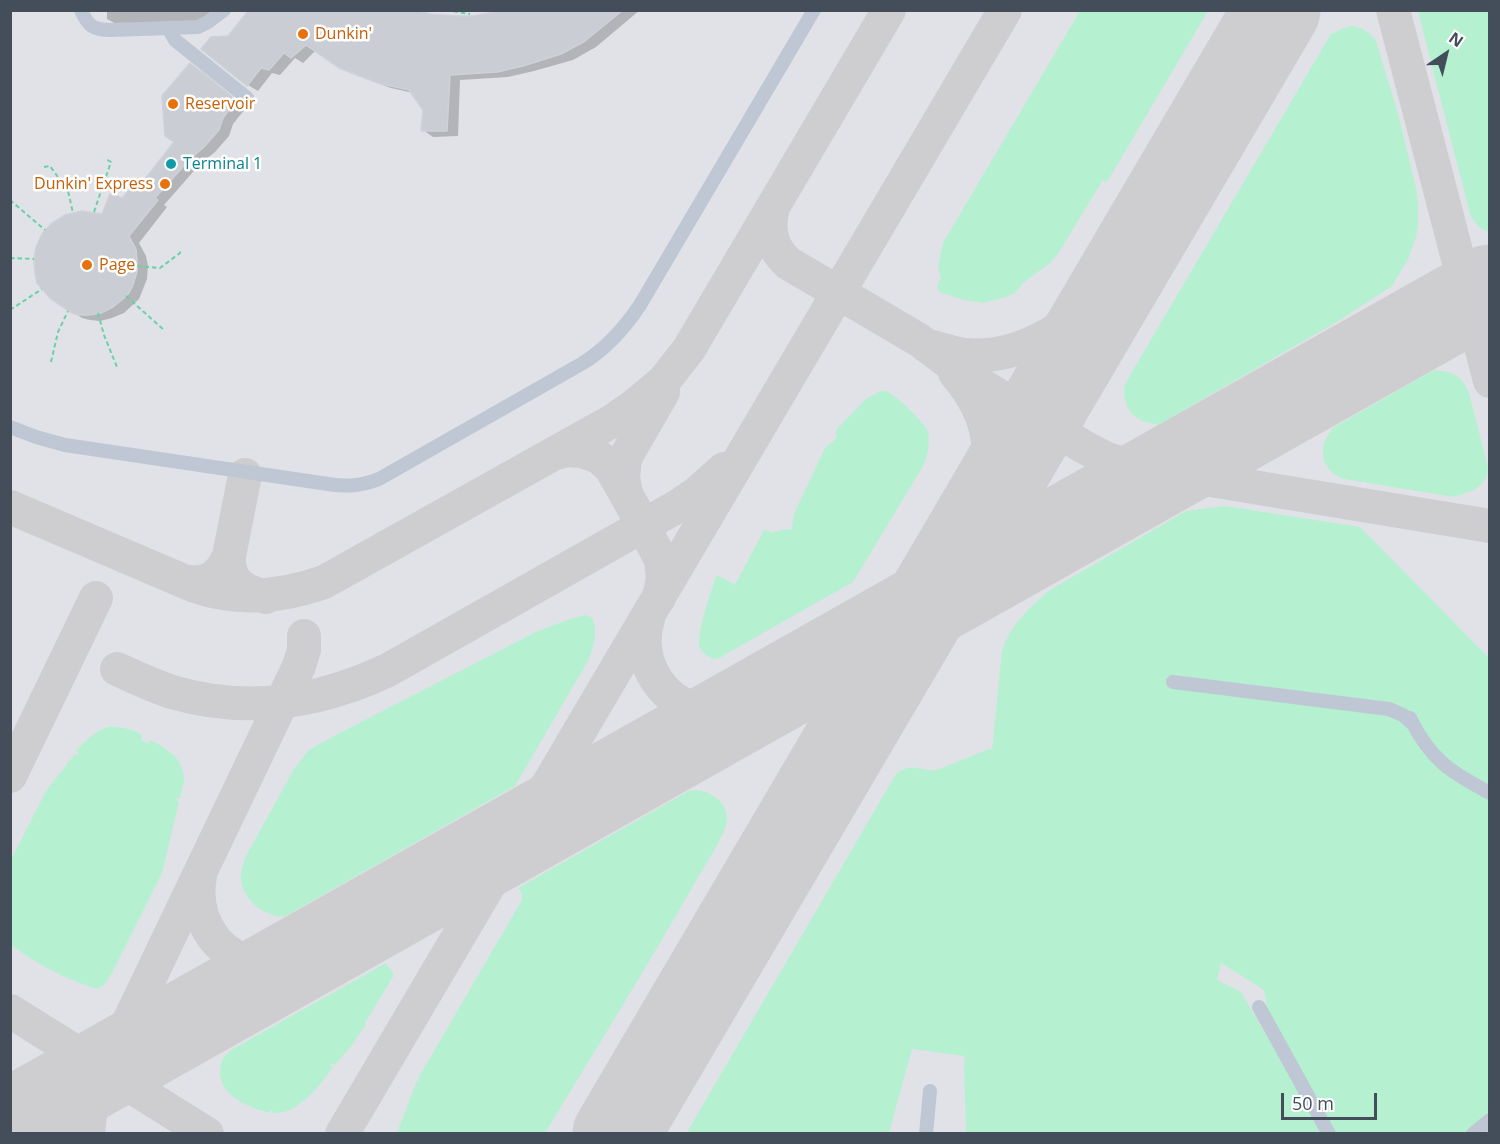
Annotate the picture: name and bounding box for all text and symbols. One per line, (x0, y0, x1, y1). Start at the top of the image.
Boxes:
place label: Dunkin' (315, 24, 372, 44)
north arrow (1416, 24, 1476, 84)
marker: Dunkin' (296, 27, 310, 41)
text: N (1445, 27, 1468, 52)
place label: Reservoir (185, 94, 255, 114)
marker: Reservoir (166, 97, 180, 111)
place label: Terminal 1 (183, 154, 262, 174)
marker: Terminal 1 (164, 157, 178, 171)
place label: Dunkin' Express (34, 174, 153, 194)
marker: Dunkin' Express (158, 177, 172, 191)
place label: Page (99, 255, 135, 275)
marker: Page (80, 258, 94, 272)
scale bar (1284, 1081, 1380, 1119)
text: 50 m (1292, 1091, 1334, 1115)

